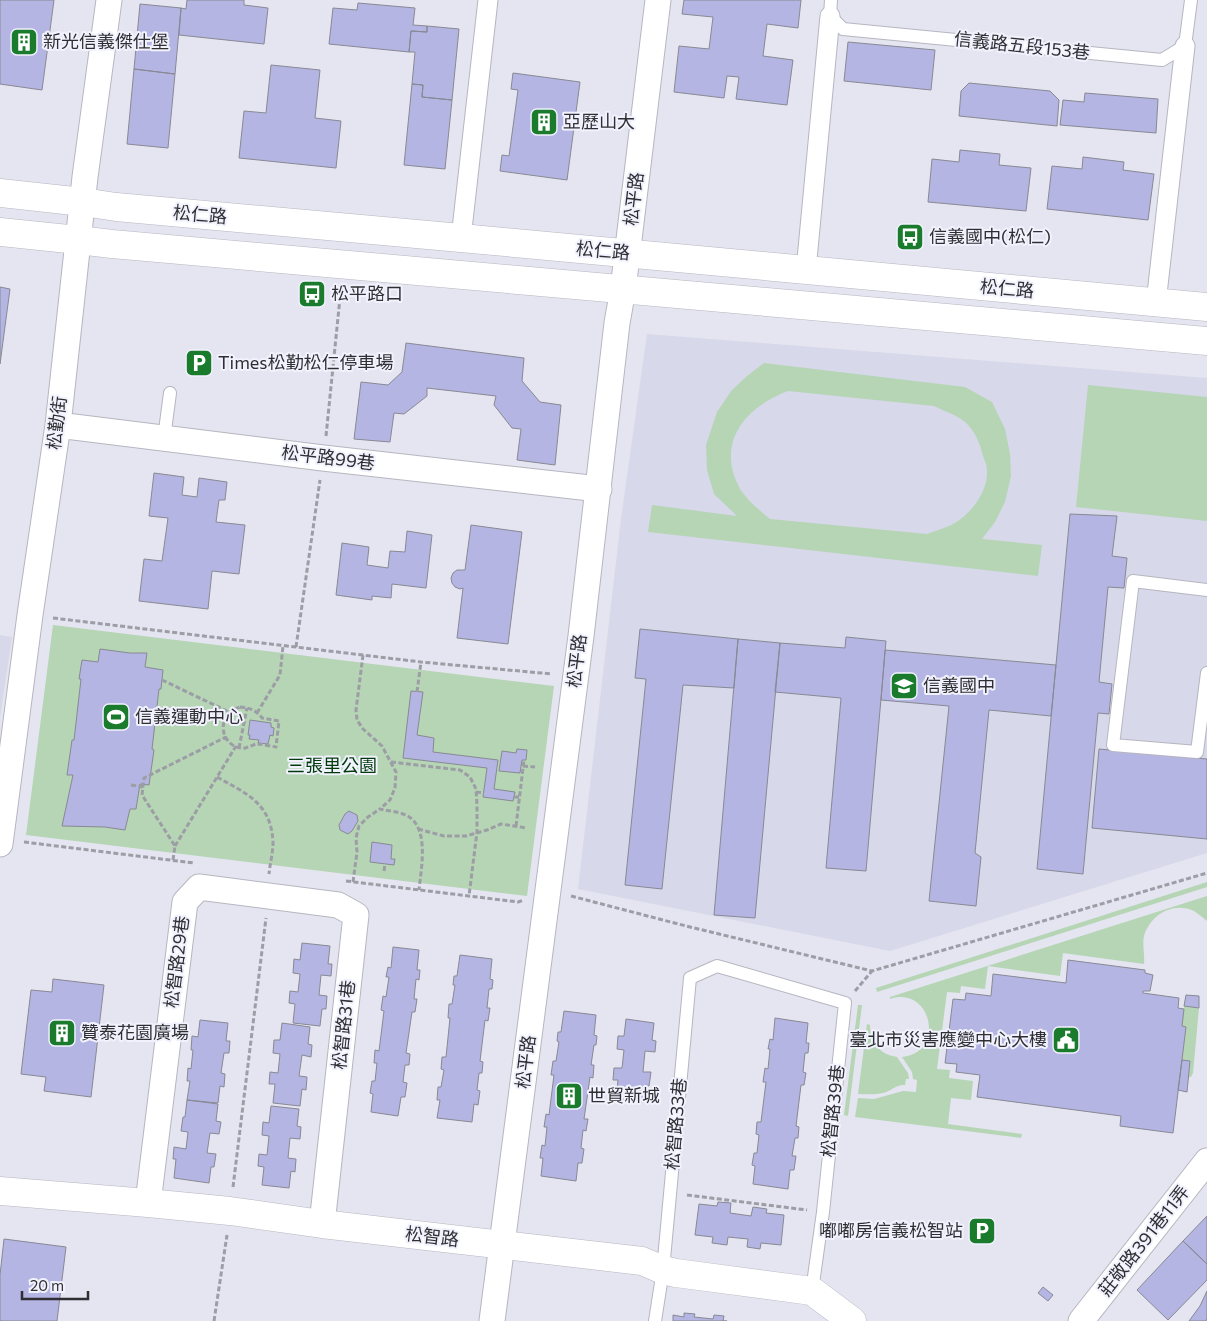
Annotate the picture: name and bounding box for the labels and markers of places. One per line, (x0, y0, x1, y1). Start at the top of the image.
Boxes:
building icon: 新光信義傑仕堡 (9, 27, 39, 57)
place label: 新光信義傑仕堡 (43, 30, 169, 52)
building icon: 亞歷山大 (529, 107, 559, 137)
place label: 亞歷山大 (563, 110, 635, 132)
bus stop icon: 信義國中(松仁) (895, 222, 925, 252)
place label: 信義國中(松仁) (929, 225, 1051, 247)
bus stop icon: 松平路口 (297, 279, 327, 309)
place label: 松平路口 (331, 282, 403, 304)
parking icon: Times松勤松仁停車場 (184, 348, 214, 378)
place label: Times松勤松仁停車場 (218, 351, 394, 373)
school or university icon: 信義國中 (889, 671, 919, 701)
place label: 信義國中 (923, 674, 995, 696)
sports icon: 信義運動中心 (101, 702, 131, 732)
place label: 信義運動中心 (135, 705, 243, 727)
building icon: 贊泰花園廣場 (47, 1018, 77, 1048)
place label: 贊泰花園廣場 (81, 1021, 189, 1043)
public building icon: 臺北市災害應變中心大樓 (1051, 1025, 1081, 1055)
place label: 臺北市災害應變中心大樓 (849, 1028, 1047, 1050)
building icon: 世貿新城 (554, 1081, 584, 1111)
place label: 世貿新城 (588, 1084, 660, 1106)
parking icon: 嘟嘟房信義松智站 (967, 1216, 997, 1246)
place label: 嘟嘟房信義松智站 (819, 1219, 963, 1241)

